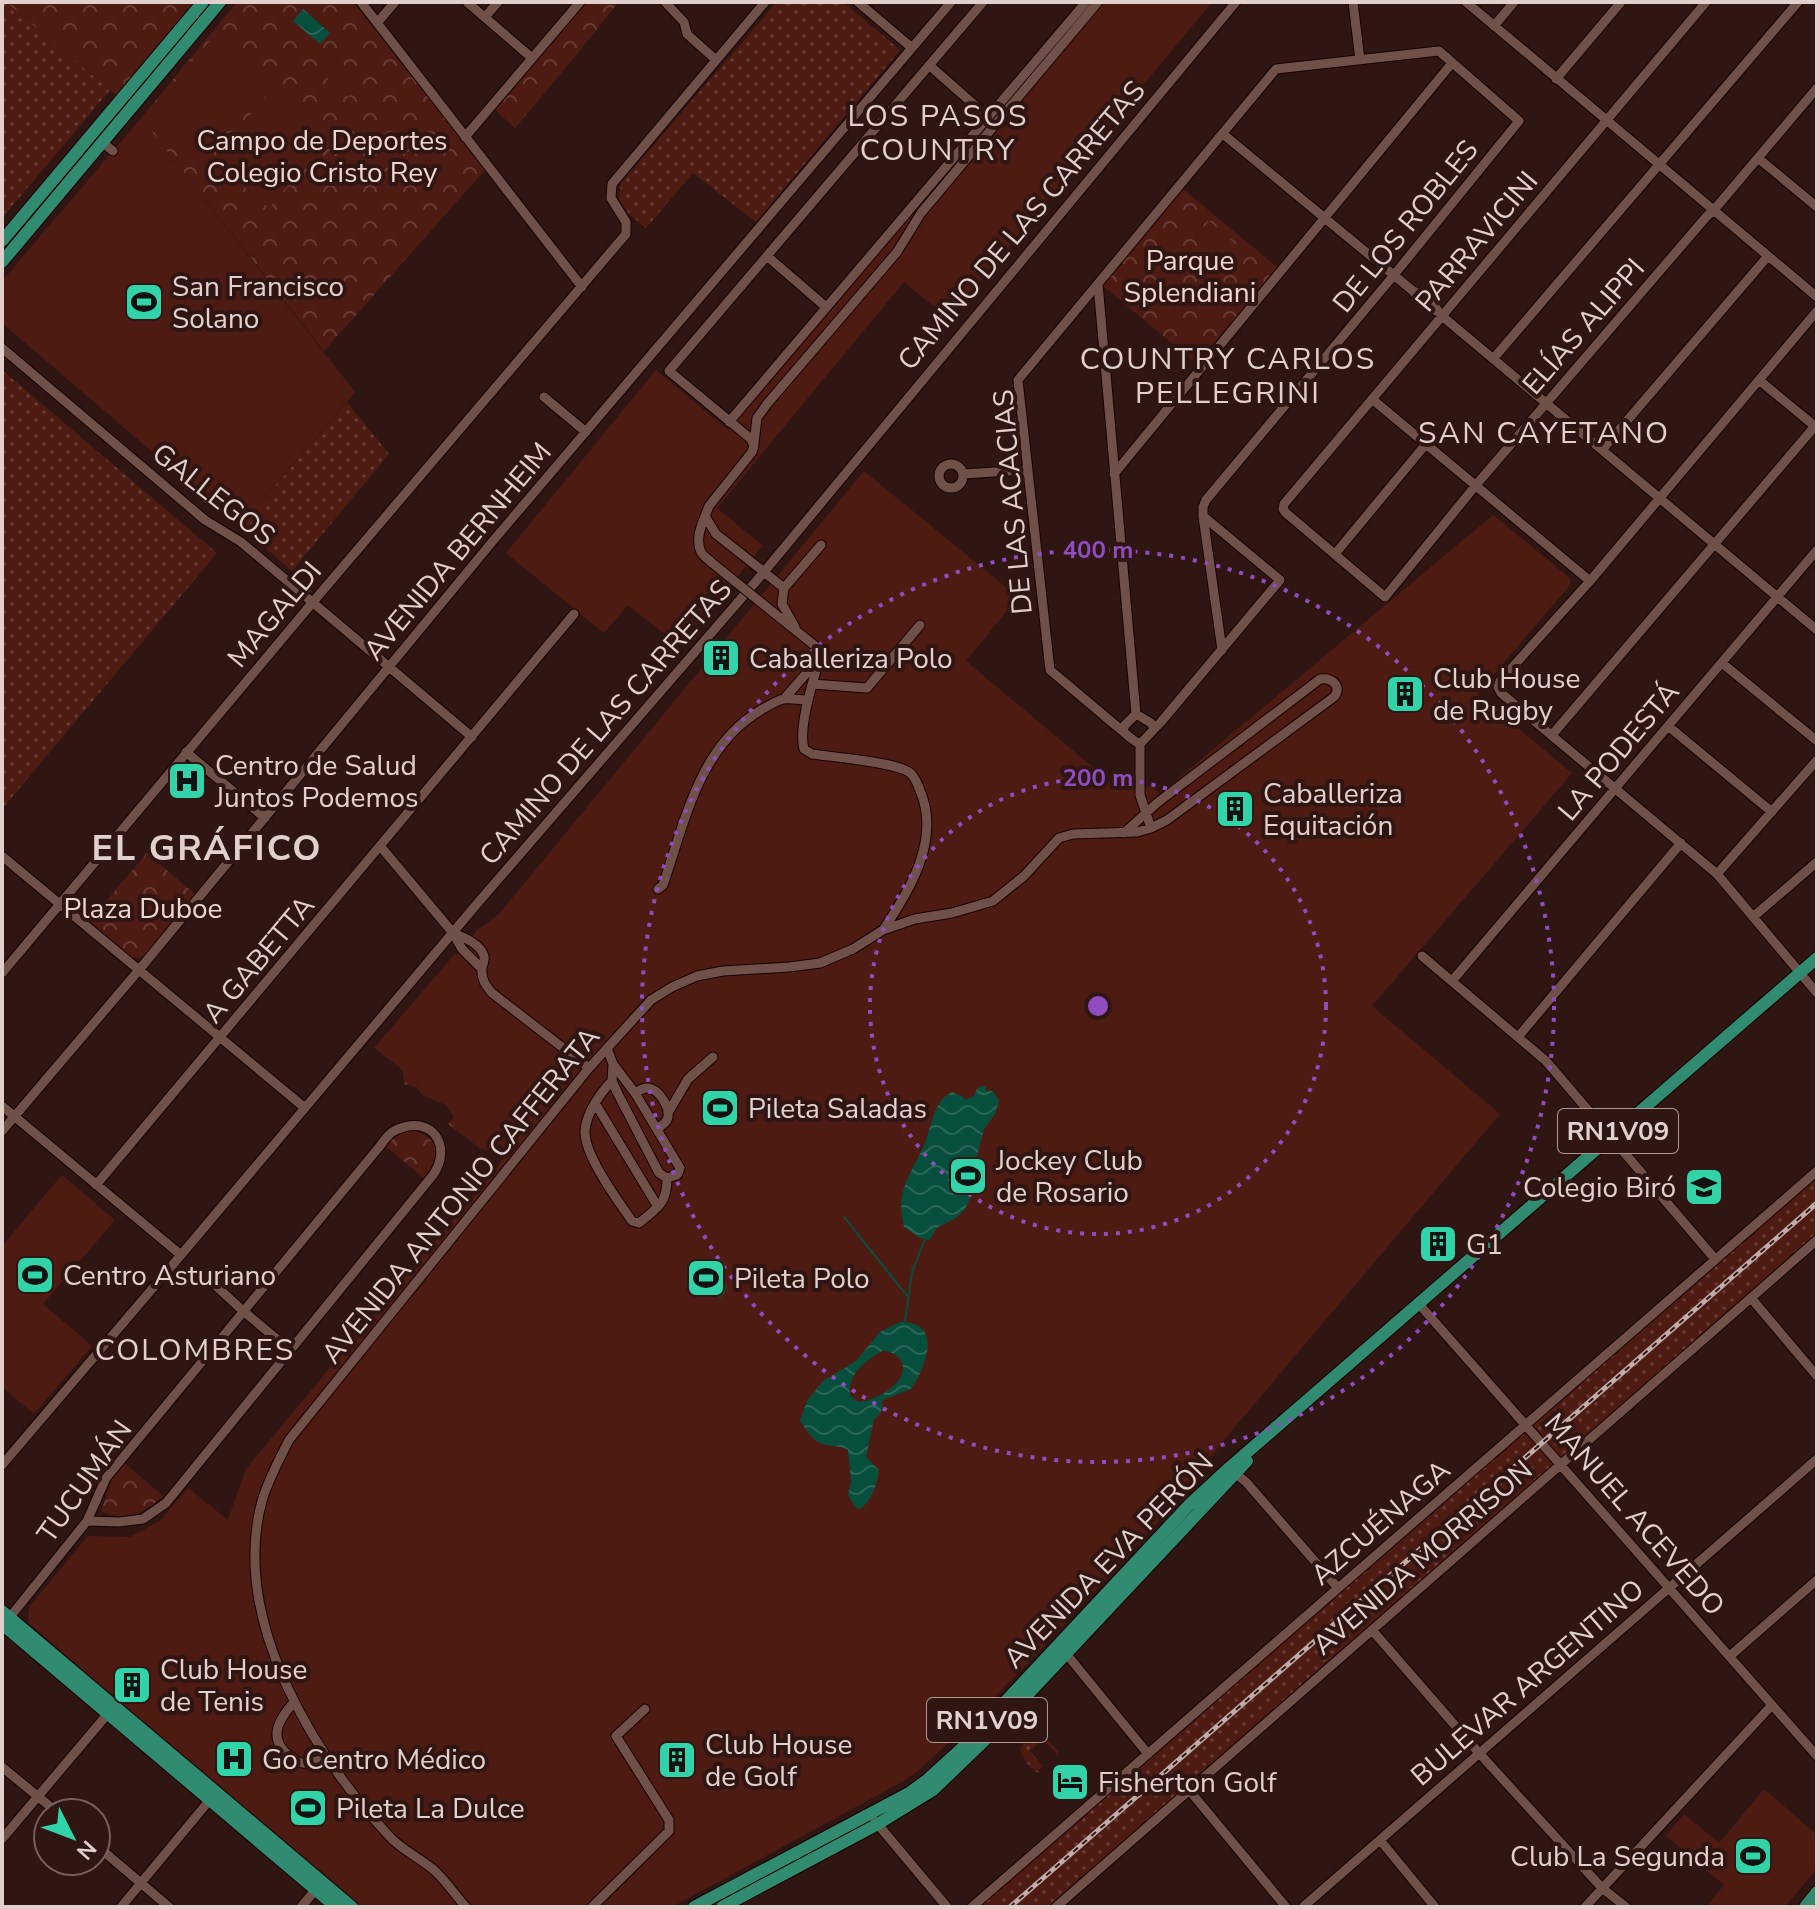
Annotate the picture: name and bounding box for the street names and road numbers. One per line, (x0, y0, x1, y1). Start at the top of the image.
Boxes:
street label: CAMINO DE LAS CARRETAS (889, 73, 1154, 379)
street label: DE LOS ROBLES (1324, 132, 1487, 321)
street label: PARRAVICINI (1407, 163, 1547, 320)
street label: ELÍAS ALIPPI (1514, 251, 1653, 403)
street label: DE LAS ACACIAS (984, 388, 1042, 616)
street label: GALLEGOS (144, 435, 283, 555)
street label: AVENIDA BERNHEIM (355, 435, 560, 669)
street label: MAGALDI (219, 553, 330, 676)
street label: CAMINO DE LAS CARRETAS (471, 572, 741, 874)
street label: LA PODESTÁ (1550, 674, 1688, 829)
street label: A GABETTA (194, 888, 323, 1031)
street label: AVENIDA ANTONIO CAFFERATA (313, 1019, 609, 1372)
road number: RN1V09 (1558, 1109, 1678, 1153)
street label: MANUEL ACEVEDO (1536, 1405, 1733, 1624)
street label: TUCUMÁN (29, 1413, 141, 1550)
street label: AVENIDA EVA PERÓN (995, 1444, 1222, 1677)
street label: AZCUÉNAGA (1303, 1452, 1459, 1594)
street label: AVENIDA MORRISON (1305, 1452, 1541, 1664)
street label: BULEVAR ARGENTINO (1403, 1571, 1652, 1795)
road number: RN1V09 (927, 1698, 1047, 1742)

